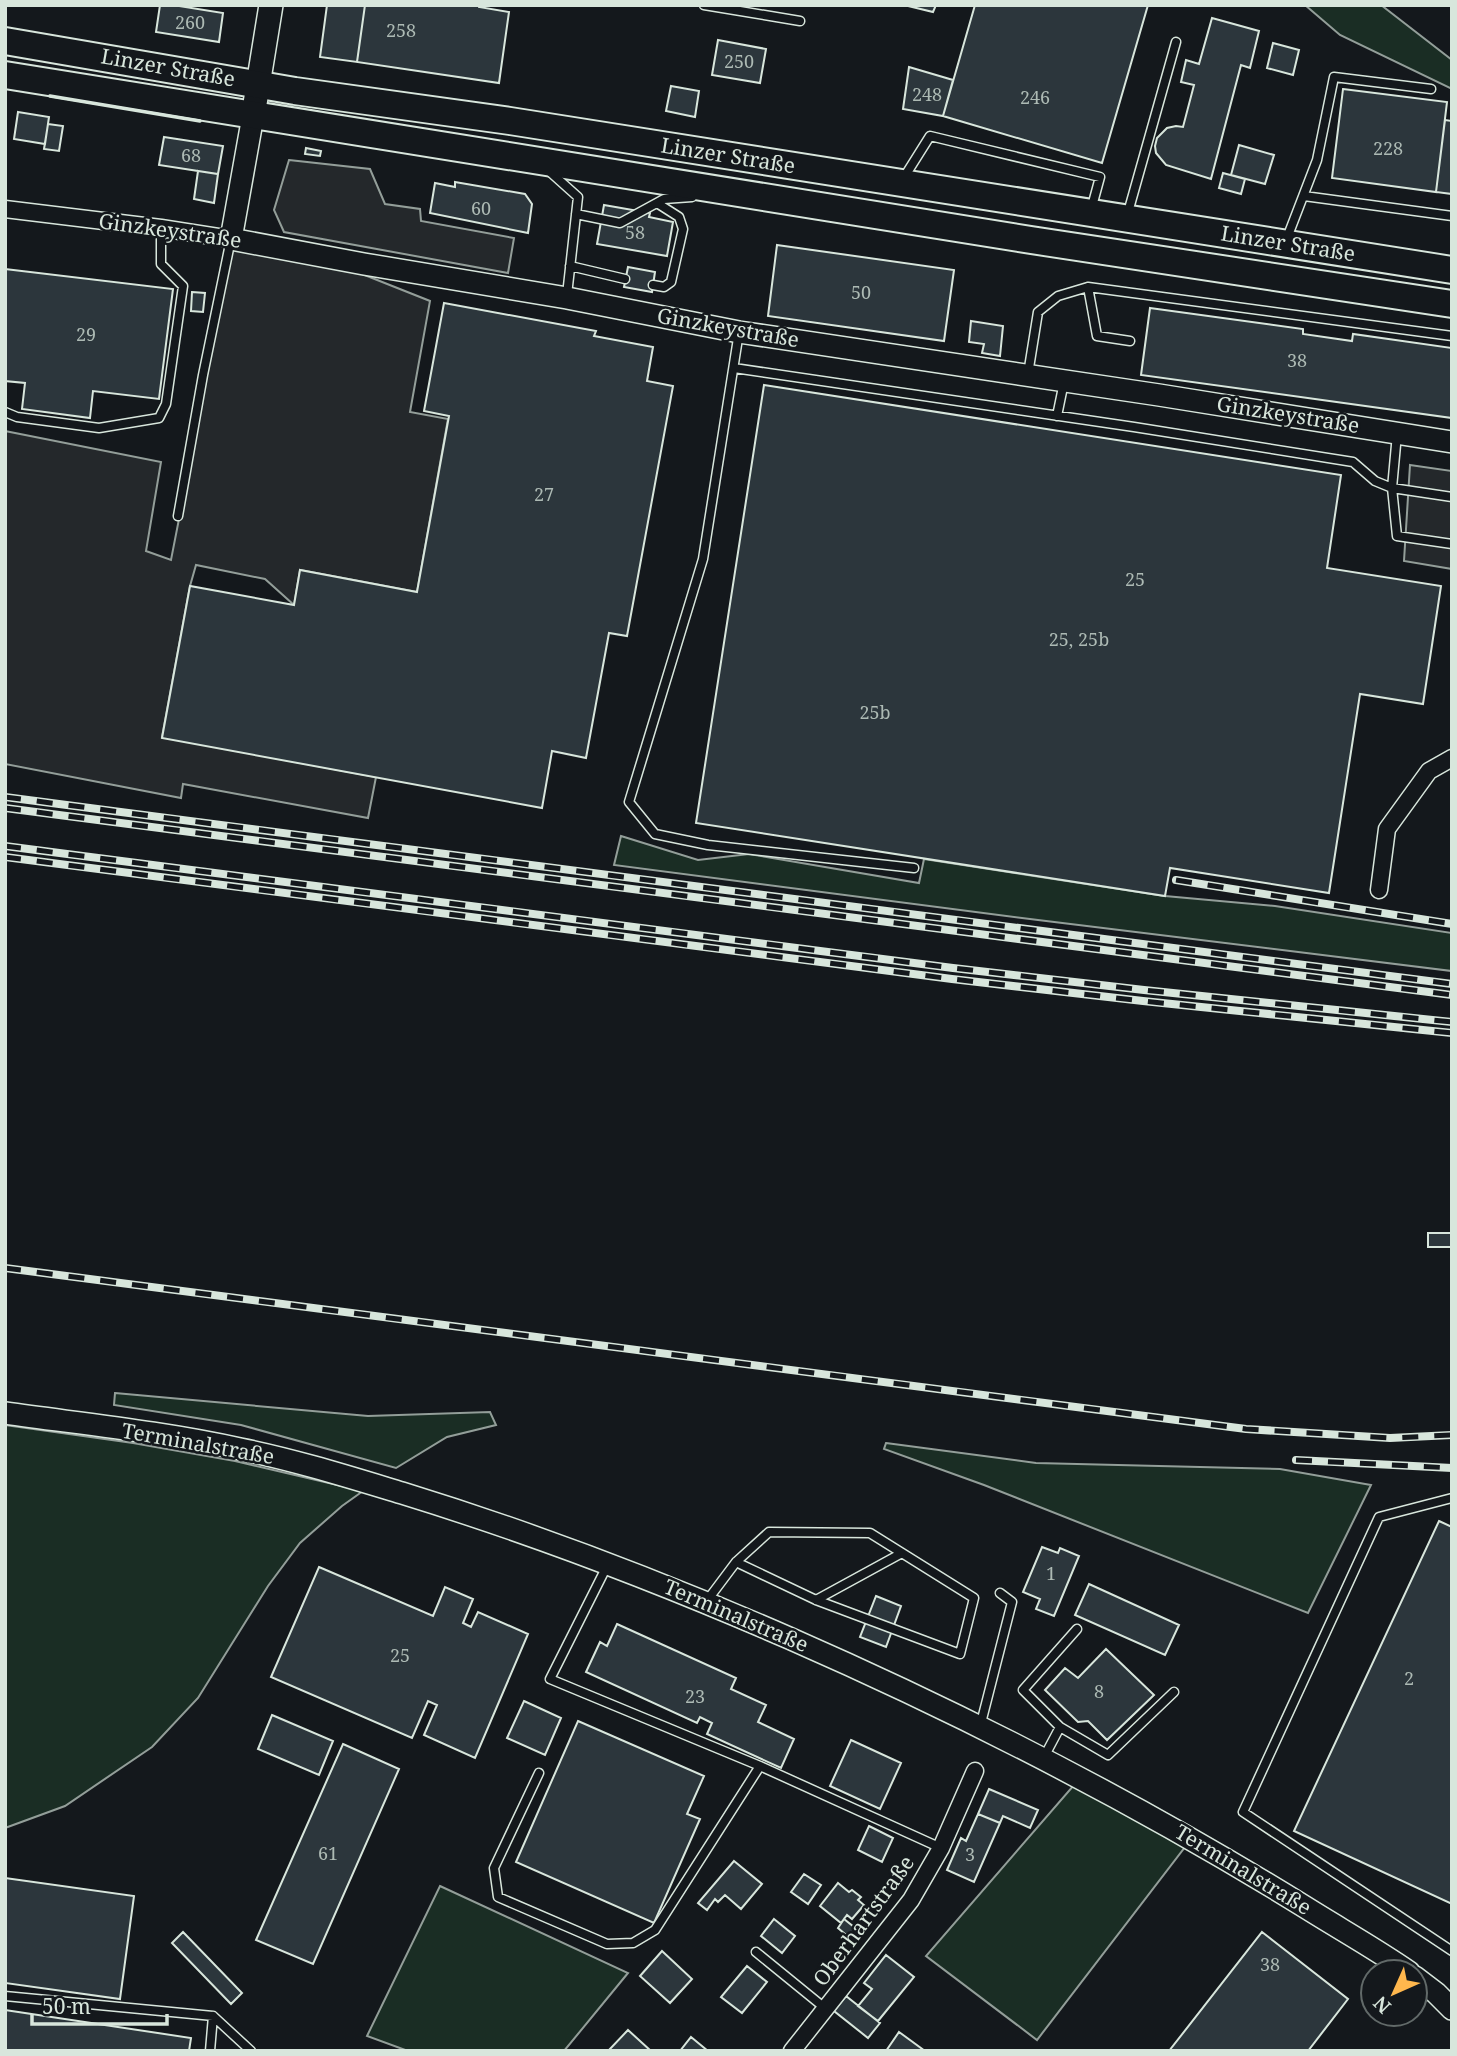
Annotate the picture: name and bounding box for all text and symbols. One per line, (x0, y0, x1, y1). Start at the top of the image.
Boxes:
house number: 260 (175, 10, 205, 34)
house number: 258 (386, 18, 416, 42)
street label: Linzer Straße (99, 41, 237, 93)
house number: 250 (724, 49, 754, 73)
house number: 248 (912, 82, 942, 106)
house number: 246 (1020, 85, 1050, 109)
street label: Linzer Straße (659, 131, 797, 179)
house number: 228 (1373, 136, 1403, 160)
house number: 68 (181, 143, 201, 167)
house number: 60 (471, 196, 491, 220)
street label: Ginzkeystraße (97, 206, 243, 254)
street label: Linzer Straße (1219, 219, 1357, 267)
house number: 58 (625, 220, 645, 244)
house number: 50 (851, 280, 871, 304)
street label: Ginzkeystraße (655, 301, 801, 353)
house number: 29 (76, 322, 96, 346)
house number: 38 (1287, 348, 1307, 372)
street label: Ginzkeystraße (1215, 389, 1361, 439)
house number: 27 (534, 482, 554, 506)
house number: 25 (1125, 567, 1145, 591)
house number: 25, 25b (1049, 627, 1109, 651)
house number: 25b (859, 700, 891, 724)
street label: Terminalstraße (120, 1416, 277, 1470)
house number: 1 (1046, 1561, 1056, 1585)
street label: Terminalstraße (660, 1572, 813, 1658)
house number: 25 (390, 1643, 410, 1667)
house number: 2 (1404, 1666, 1414, 1690)
house number: 8 (1094, 1679, 1104, 1703)
house number: 23 (685, 1684, 705, 1708)
street label: Terminalstraße (1170, 1817, 1317, 1921)
house number: 61 (318, 1841, 338, 1865)
house number: 3 (965, 1842, 975, 1866)
street label: Oberhartstraße (806, 1849, 920, 1991)
house number: 38 (1260, 1952, 1280, 1976)
north arrow (1359, 1958, 1429, 2028)
scale bar (32, 1982, 166, 2026)
text: N (1367, 1991, 1396, 2020)
text: 50 m (42, 1992, 91, 2020)

